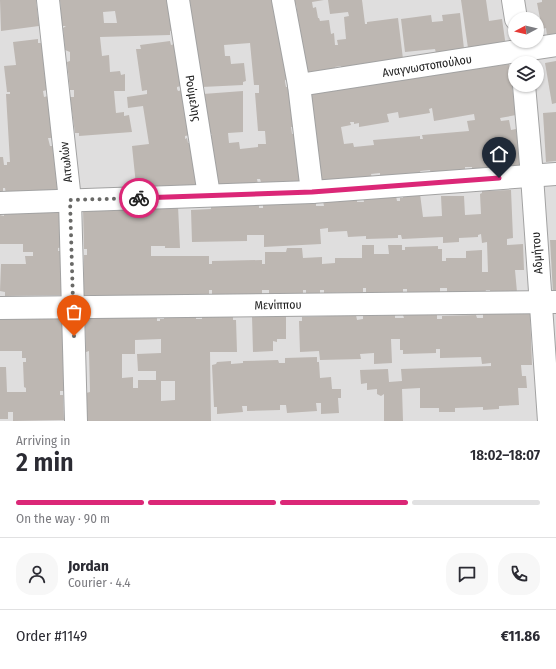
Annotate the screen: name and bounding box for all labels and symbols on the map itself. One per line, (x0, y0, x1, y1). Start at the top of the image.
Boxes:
north arrow (508, 12, 544, 48)
street label: Αναγνωστοπούλου (381, 52, 473, 80)
street label: Ρούμελης (182, 74, 204, 122)
pin (482, 137, 516, 178)
street label: Αιτωλών (57, 140, 75, 183)
courier (119, 178, 159, 218)
street label: Αδμήτου (529, 231, 545, 275)
pin (57, 295, 91, 336)
street label: Μενίππου (254, 298, 302, 312)

